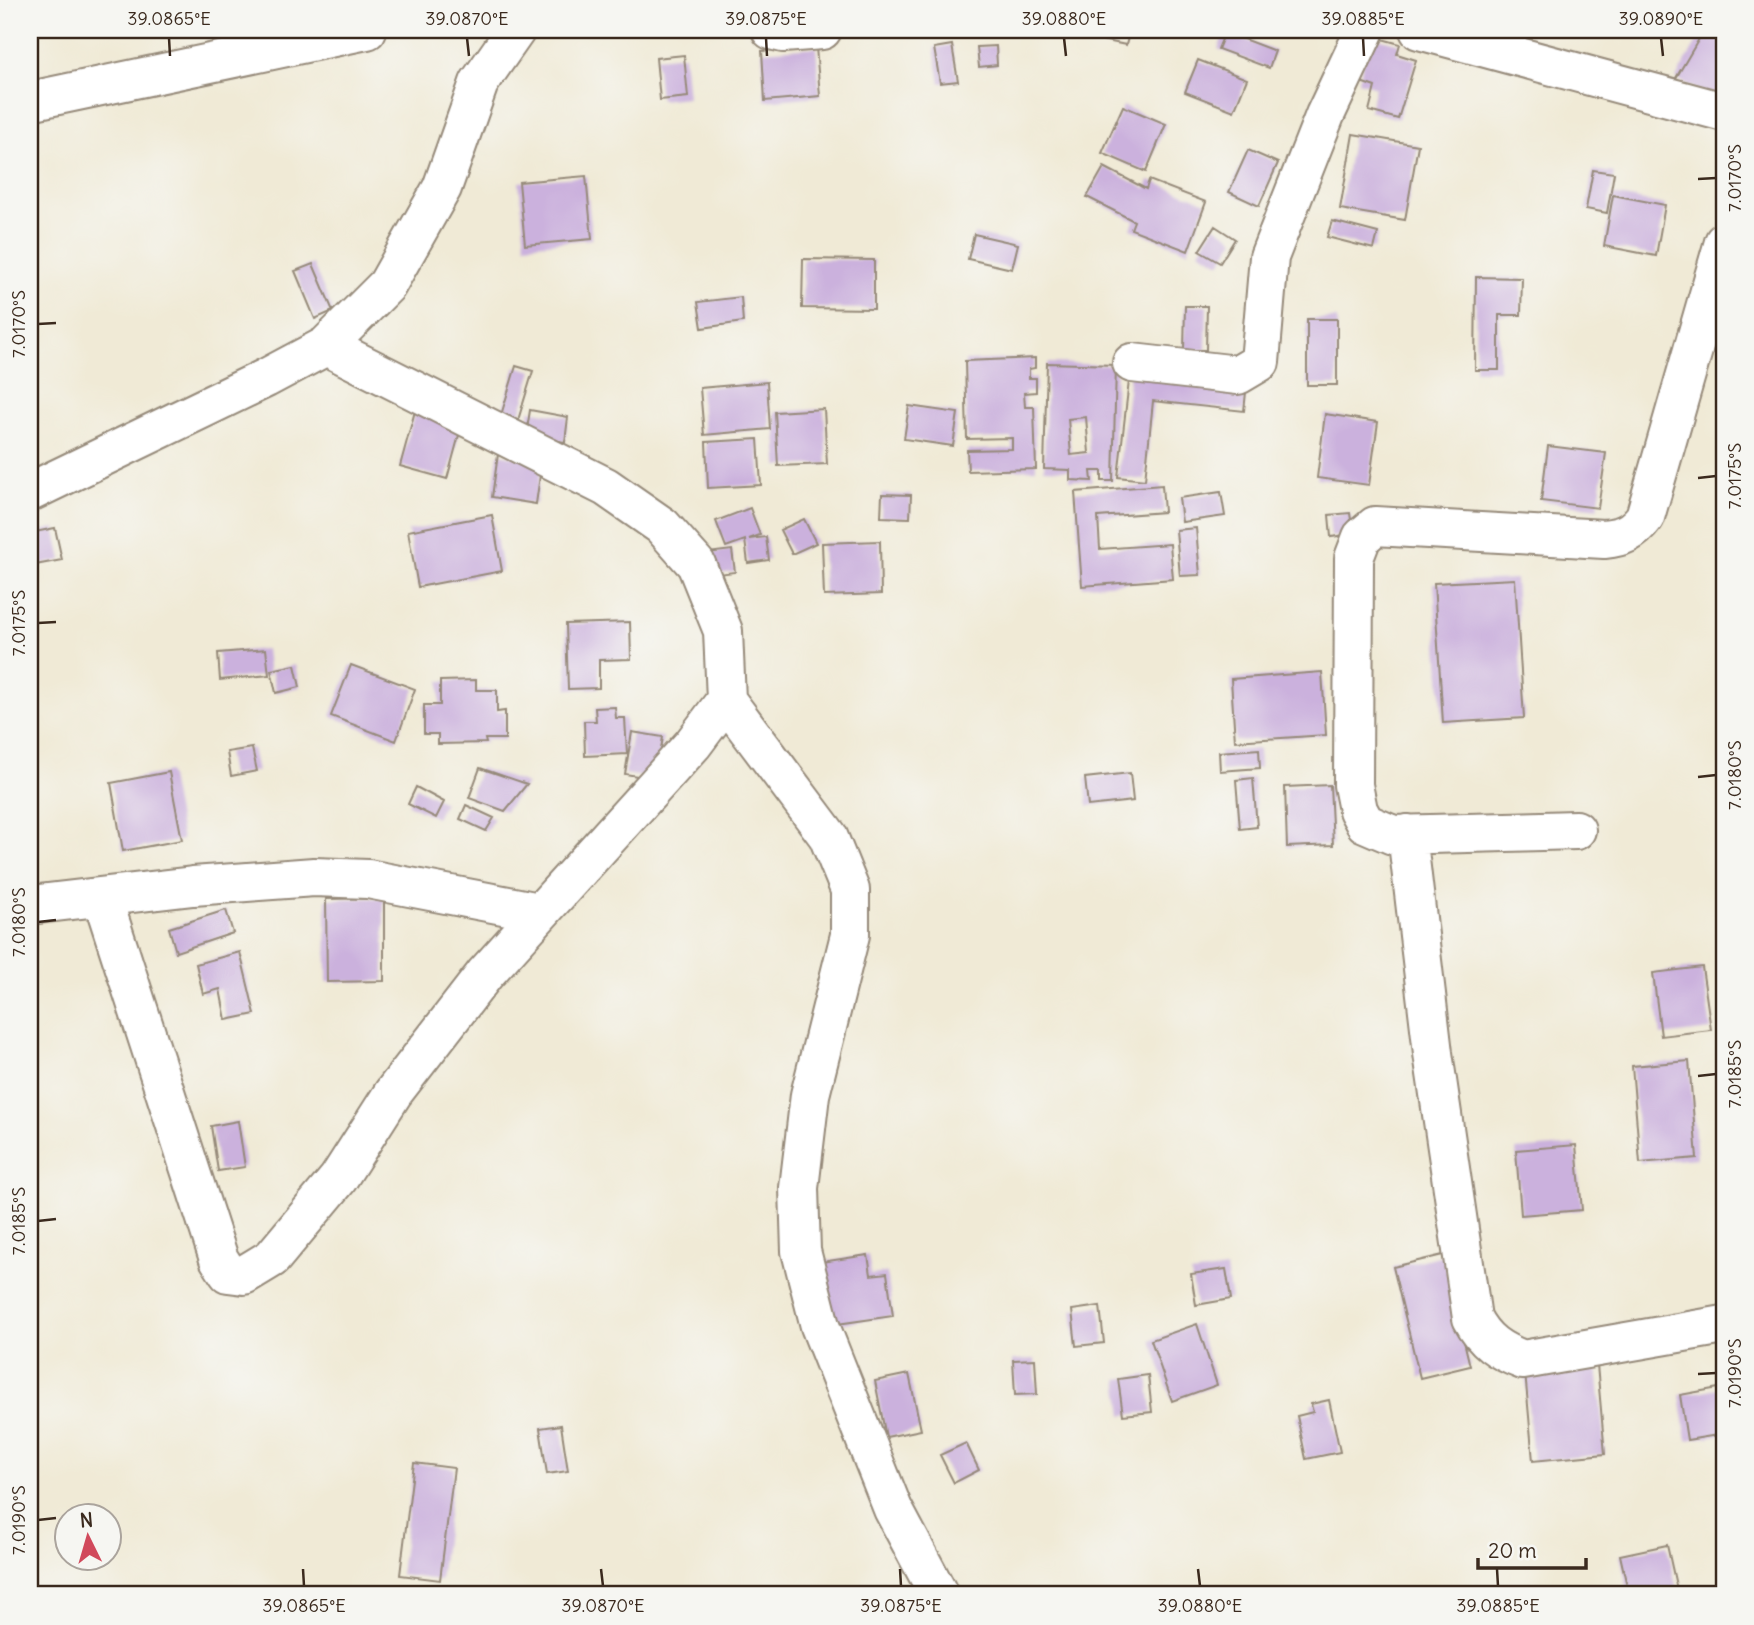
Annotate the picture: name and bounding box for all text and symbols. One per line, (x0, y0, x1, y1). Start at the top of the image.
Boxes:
text: 39.0865°E (127, 7, 211, 30)
text: 39.0870°E (425, 7, 509, 30)
text: 39.0875°E (725, 7, 807, 30)
text: 39.0880°E (1022, 7, 1106, 30)
text: 39.0885°E (1321, 7, 1405, 30)
text: 39.0890°E (1619, 7, 1703, 30)
text: 7.0170°S (1723, 144, 1746, 212)
text: 7.0170°S (7, 290, 30, 358)
text: 7.0175°S (1723, 443, 1746, 509)
text: 7.0175°S (7, 590, 30, 656)
text: 7.0180°S (1723, 740, 1746, 810)
text: 7.0180°S (7, 887, 30, 957)
text: 7.0185°S (1723, 1040, 1746, 1108)
text: 7.0185°S (7, 1187, 30, 1255)
text: 7.0190°S (1723, 1338, 1746, 1408)
text: 7.0190°S (7, 1485, 30, 1555)
north arrow (52, 1502, 122, 1572)
text: N (79, 1508, 94, 1533)
scale bar (1478, 1527, 1586, 1571)
text: 20 m (1488, 1537, 1537, 1564)
text: 39.0865°E (262, 1594, 346, 1617)
text: 39.0870°E (561, 1594, 645, 1617)
text: 39.0875°E (860, 1594, 942, 1617)
text: 39.0880°E (1158, 1594, 1242, 1617)
text: 39.0885°E (1456, 1594, 1540, 1617)

